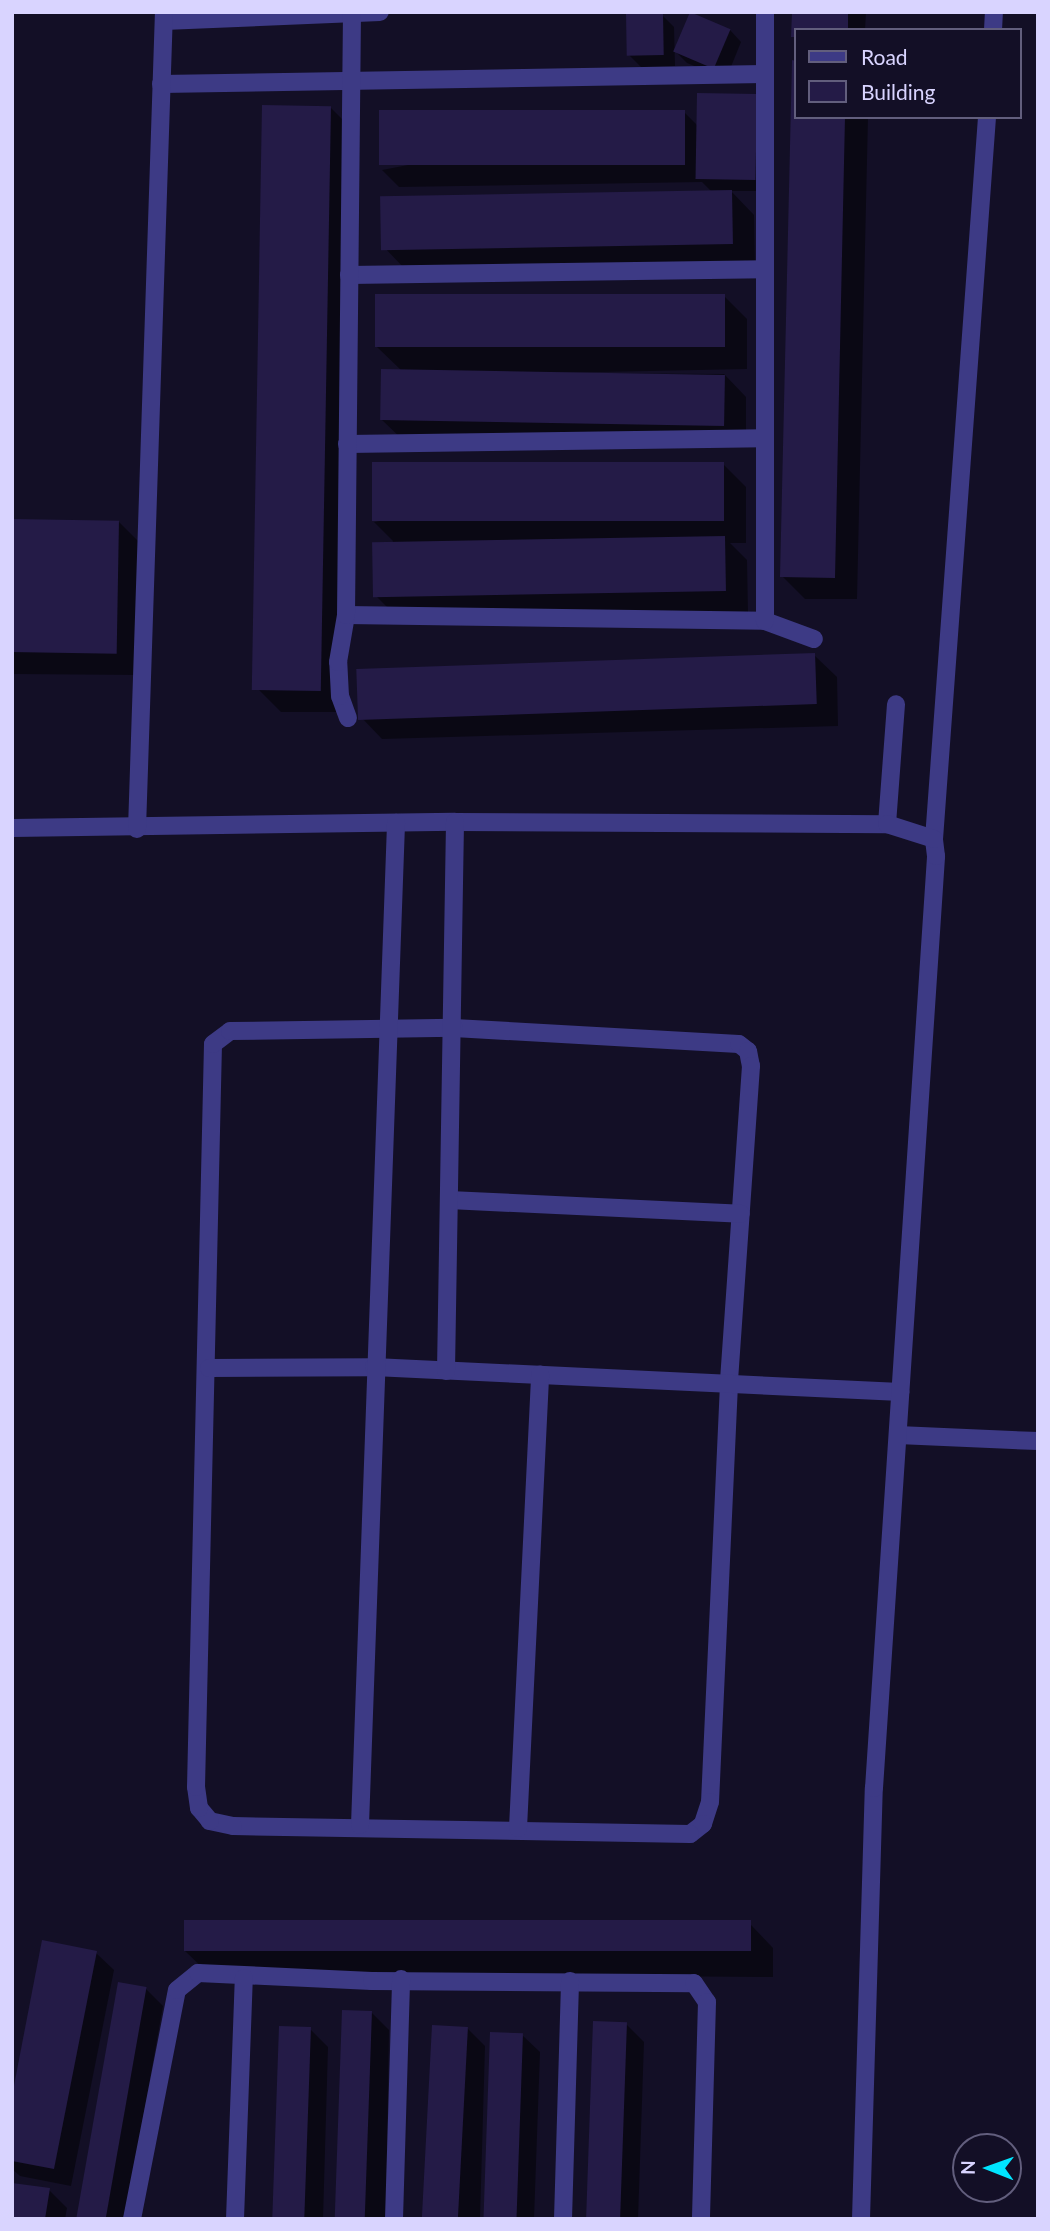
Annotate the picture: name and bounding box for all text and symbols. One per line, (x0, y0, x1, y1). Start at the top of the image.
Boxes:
legend (794, 28, 1022, 119)
text: Road (861, 44, 908, 69)
text: Building (861, 79, 936, 104)
north arrow (952, 2133, 1022, 2203)
text: N (956, 2160, 979, 2175)

